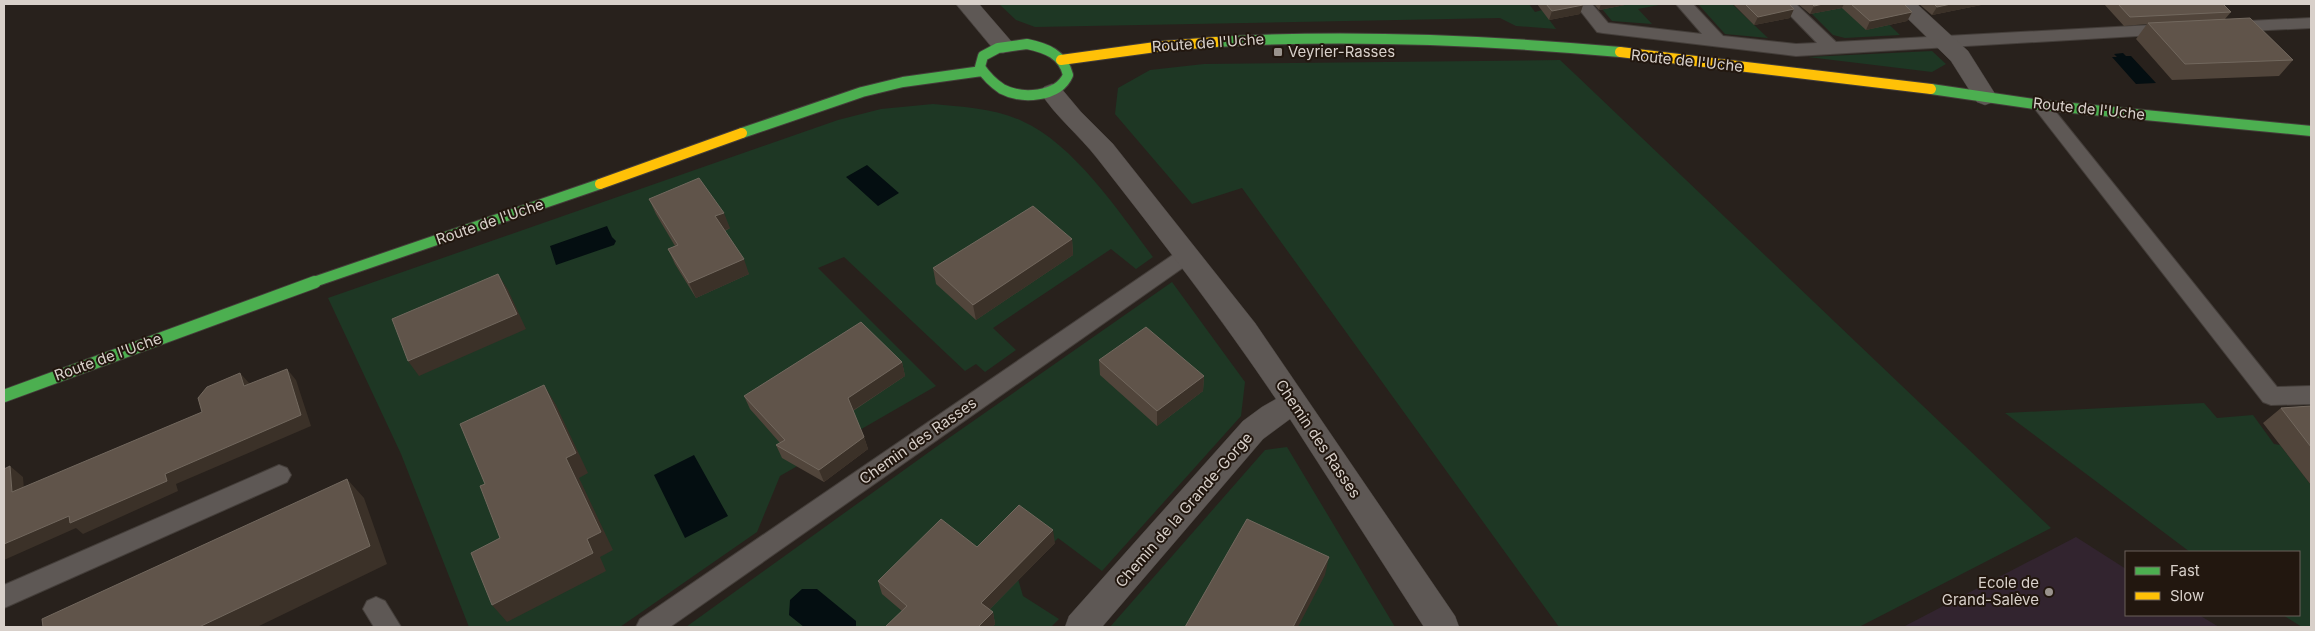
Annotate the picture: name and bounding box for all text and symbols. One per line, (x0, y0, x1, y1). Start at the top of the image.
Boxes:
street label: Route de l'Uche (1151, 29, 1265, 56)
place label: Veyrier-Rasses (1288, 42, 1395, 61)
street label: Route de l'Uche (1630, 45, 1744, 76)
marker: Veyrier-Rasses (1272, 46, 1284, 58)
street label: Route de l'Uche (2032, 93, 2146, 124)
street label: Route de l'Uche (433, 194, 546, 249)
street label: Route de l'Uche (52, 328, 164, 385)
street label: Chemin des Rasses (1272, 376, 1365, 502)
street label: Chemin des Rasses (855, 393, 980, 488)
street label: Chemin de la Grande-Gorge (1111, 428, 1256, 591)
legend (2125, 551, 2300, 616)
text: Fast (2170, 561, 2200, 580)
place label: Ecole de Grand-Salève (1942, 573, 2039, 609)
marker: Ecole de Grand-Salève (2043, 586, 2055, 598)
text: Slow (2170, 586, 2204, 605)

